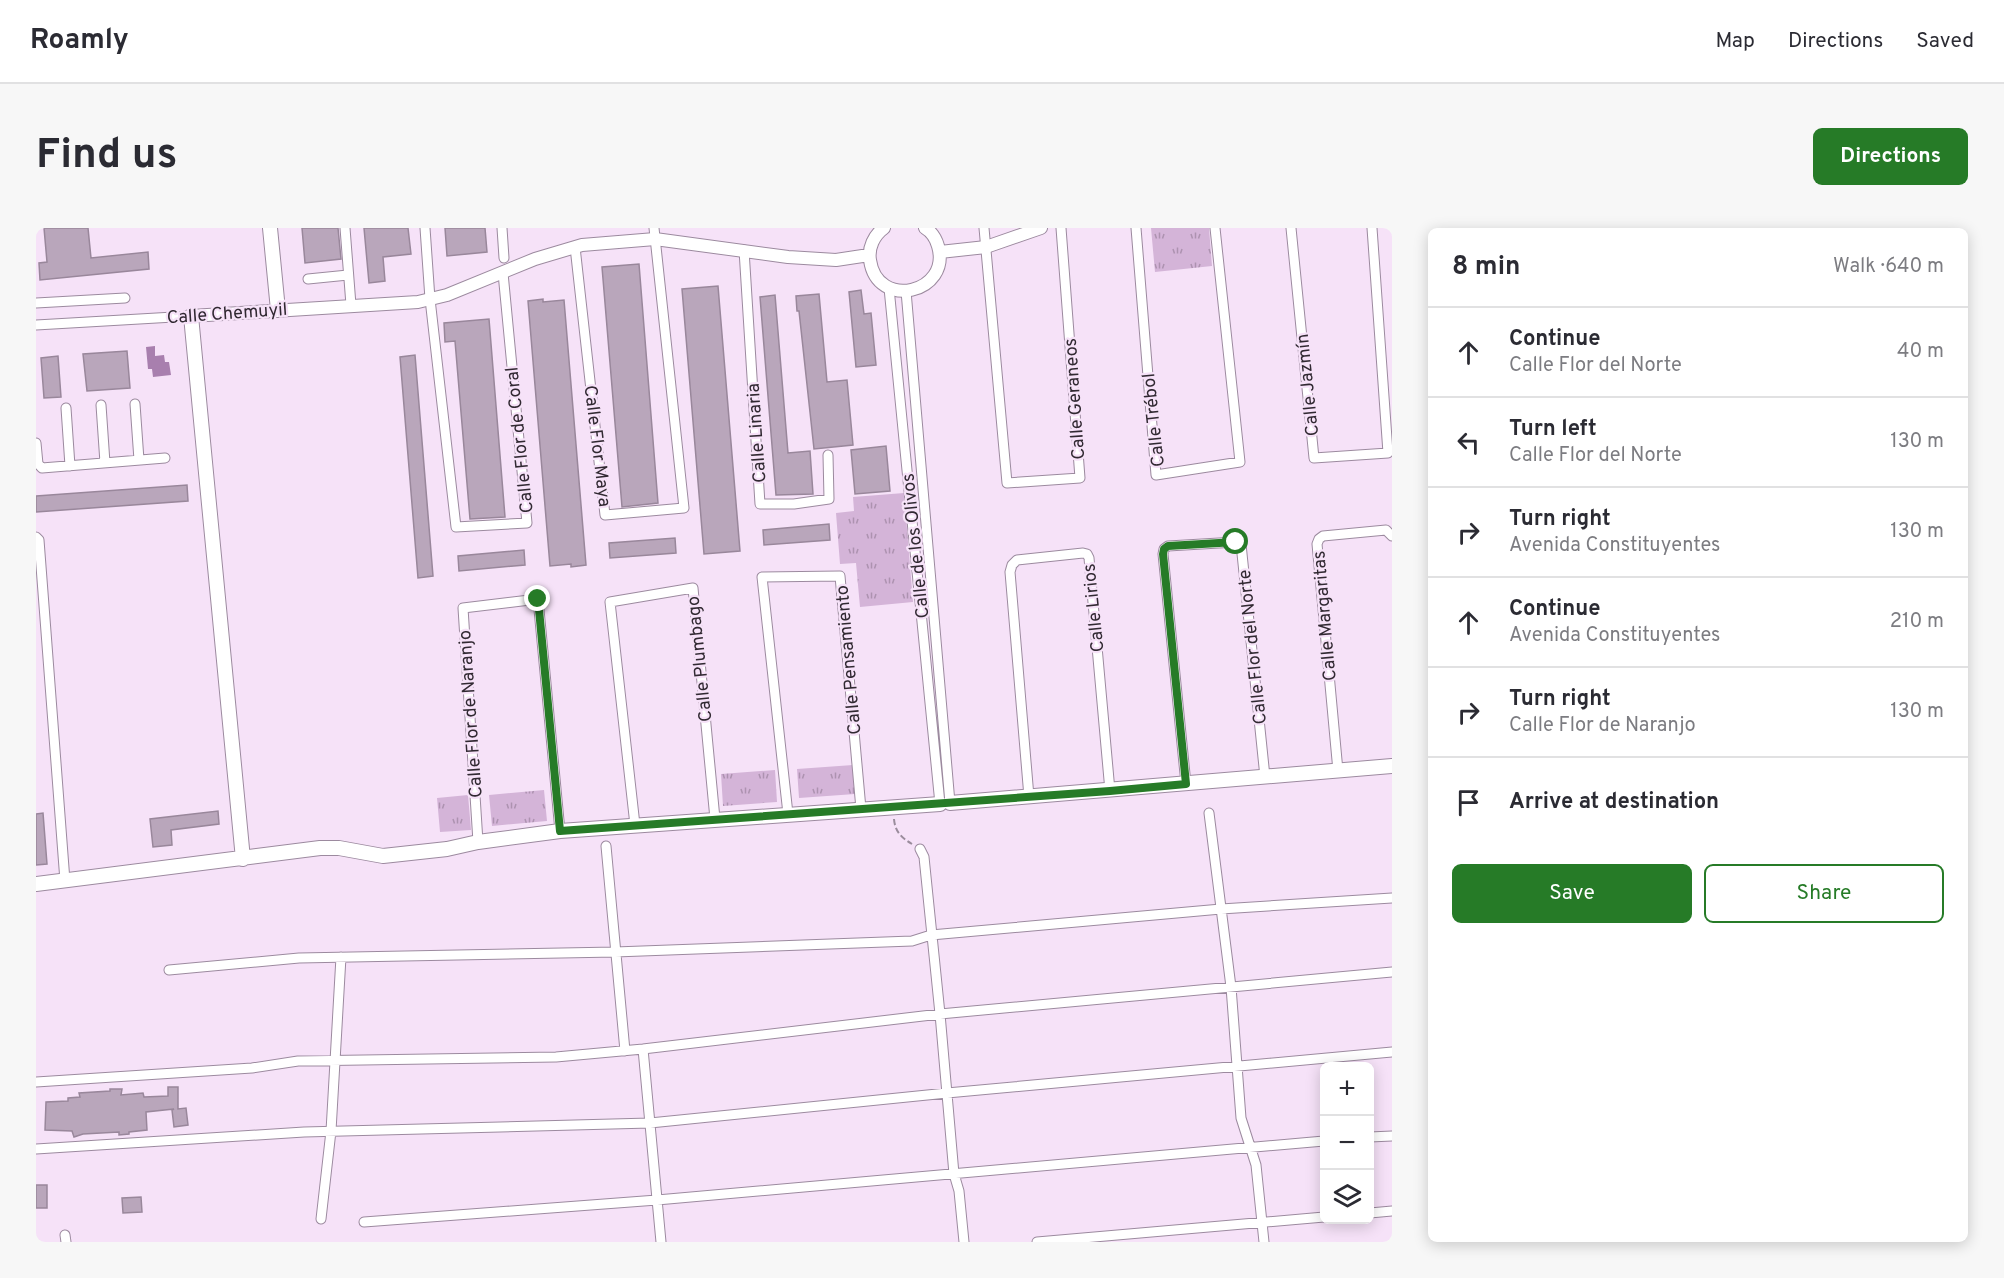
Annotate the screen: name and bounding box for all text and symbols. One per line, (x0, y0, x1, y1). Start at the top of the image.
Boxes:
text: Roamly (30, 23, 129, 59)
text: Map (1715, 28, 1755, 55)
text: Directions (1788, 28, 1883, 55)
text: Saved (1916, 28, 1974, 55)
button: Directions (1813, 128, 1968, 185)
text: Find us (36, 130, 177, 183)
text: 8 min (1452, 251, 1520, 284)
text: Walk · 640 m (1833, 254, 1944, 280)
street label: Calle Chemuyil (166, 299, 288, 330)
text: Continue (1509, 326, 1600, 353)
street label: Calle Jazmín (1292, 333, 1325, 437)
icon: ahead (1452, 336, 1485, 369)
street label: Calle Geraneos (1060, 337, 1091, 460)
text: 40 m (1897, 339, 1944, 365)
text: Calle Flor del Norte (1509, 353, 1682, 379)
street label: Calle Flor de Coral (501, 366, 540, 514)
street label: Calle Trébol (1138, 372, 1171, 468)
street label: Calle Linaria (743, 382, 772, 484)
street label: Calle Flor Maya (578, 384, 615, 508)
text: Turn left (1509, 416, 1597, 443)
icon: left (1452, 426, 1485, 459)
text: 130 m (1890, 429, 1944, 455)
text: Calle Flor del Norte (1509, 443, 1682, 469)
street label: Calle de los Olivos (897, 472, 936, 619)
text: Turn right (1509, 506, 1611, 533)
icon: right (1452, 516, 1485, 549)
text: 130 m (1890, 519, 1944, 545)
route start (1222, 528, 1248, 554)
text: Avenida Constituyentes (1509, 533, 1720, 559)
street label: Calle Margaritas (1308, 550, 1343, 682)
street label: Calle Lirios (1078, 562, 1111, 653)
street label: Calle Flor del Norte (1234, 568, 1273, 725)
street label: Calle Pensamiento (832, 584, 867, 736)
route end (524, 585, 550, 611)
street label: Calle Plumbago (682, 595, 719, 723)
text: Continue (1509, 596, 1600, 623)
icon: ahead (1452, 606, 1485, 639)
text: 210 m (1890, 609, 1944, 635)
text: Avenida Constituyentes (1509, 623, 1720, 649)
street label: Calle Flor de Naranjo (454, 629, 489, 799)
text: Turn right (1509, 686, 1611, 713)
icon: right (1452, 696, 1485, 729)
text: 130 m (1890, 699, 1944, 725)
text: Calle Flor de Naranjo (1509, 713, 1696, 739)
icon: arrive (1452, 786, 1485, 819)
text: Arrive at destination (1509, 789, 1719, 816)
button: Save (1452, 864, 1692, 923)
button: Share (1704, 864, 1944, 923)
map controls (1320, 1062, 1374, 1224)
button: + (1320, 1062, 1374, 1116)
button: − (1320, 1116, 1374, 1170)
button: layers (1320, 1170, 1374, 1224)

